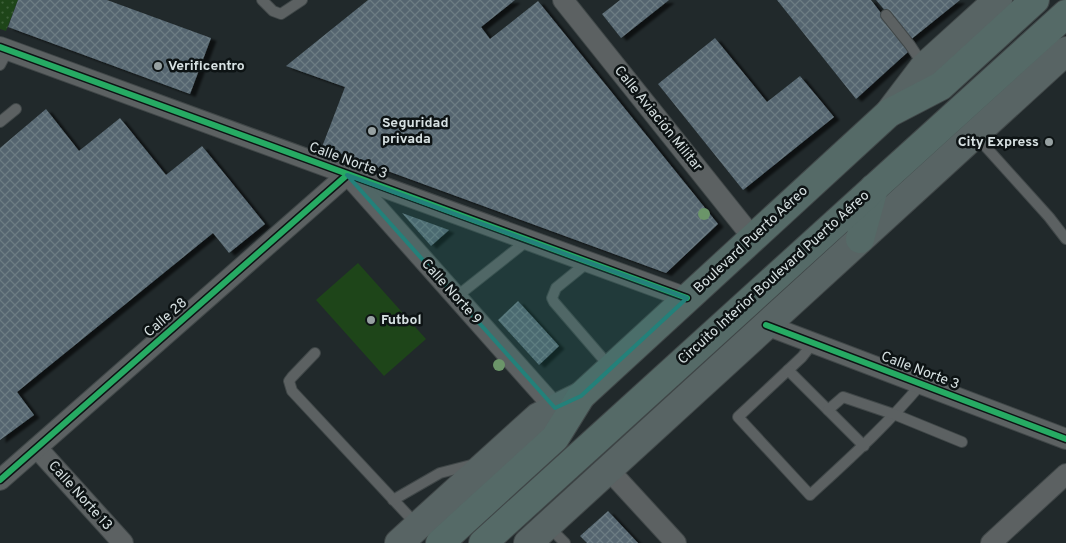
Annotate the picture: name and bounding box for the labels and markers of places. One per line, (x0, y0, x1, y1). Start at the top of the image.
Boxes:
place label: Verificentro (168, 58, 245, 75)
marker: Verificentro (152, 60, 164, 72)
place label: Seguridad privada (382, 115, 449, 148)
marker: Seguridad privada (366, 125, 378, 137)
place label: City Express (958, 134, 1039, 151)
marker: City Express (1043, 136, 1055, 148)
place label: Futbol (381, 312, 421, 329)
marker: Futbol (365, 314, 377, 326)

